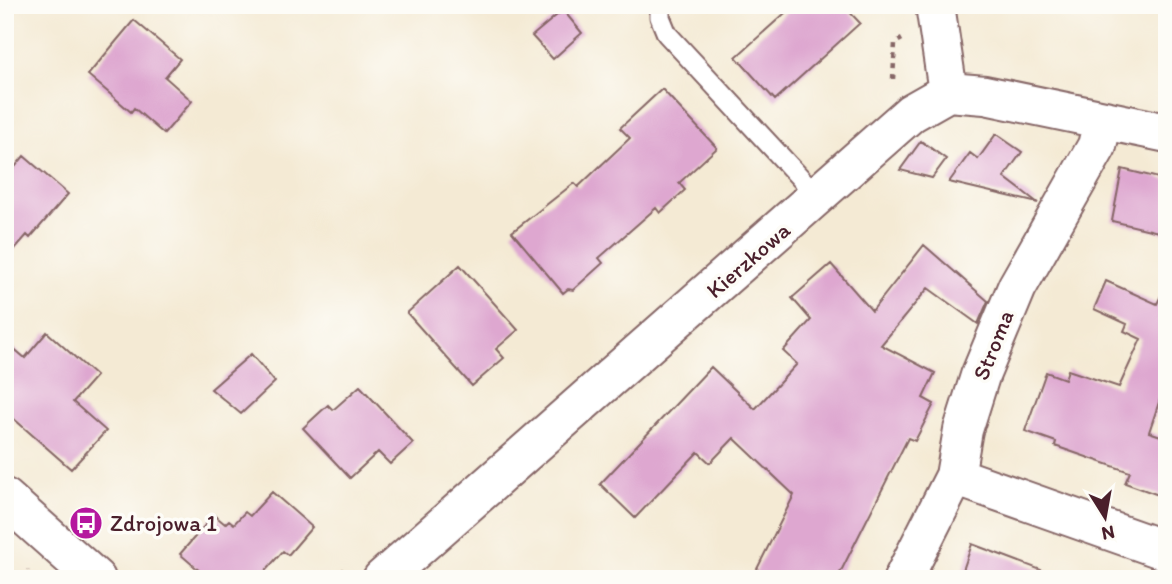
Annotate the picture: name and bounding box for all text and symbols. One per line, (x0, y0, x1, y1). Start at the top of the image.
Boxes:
street label: Kierzkowa (700, 216, 796, 304)
street label: Stroma (966, 306, 1020, 384)
north arrow (1070, 482, 1140, 552)
bus stop icon: Zdrojowa 1 (67, 504, 105, 542)
place label: Zdrojowa 1 (110, 509, 217, 537)
text: N (1100, 521, 1117, 546)

